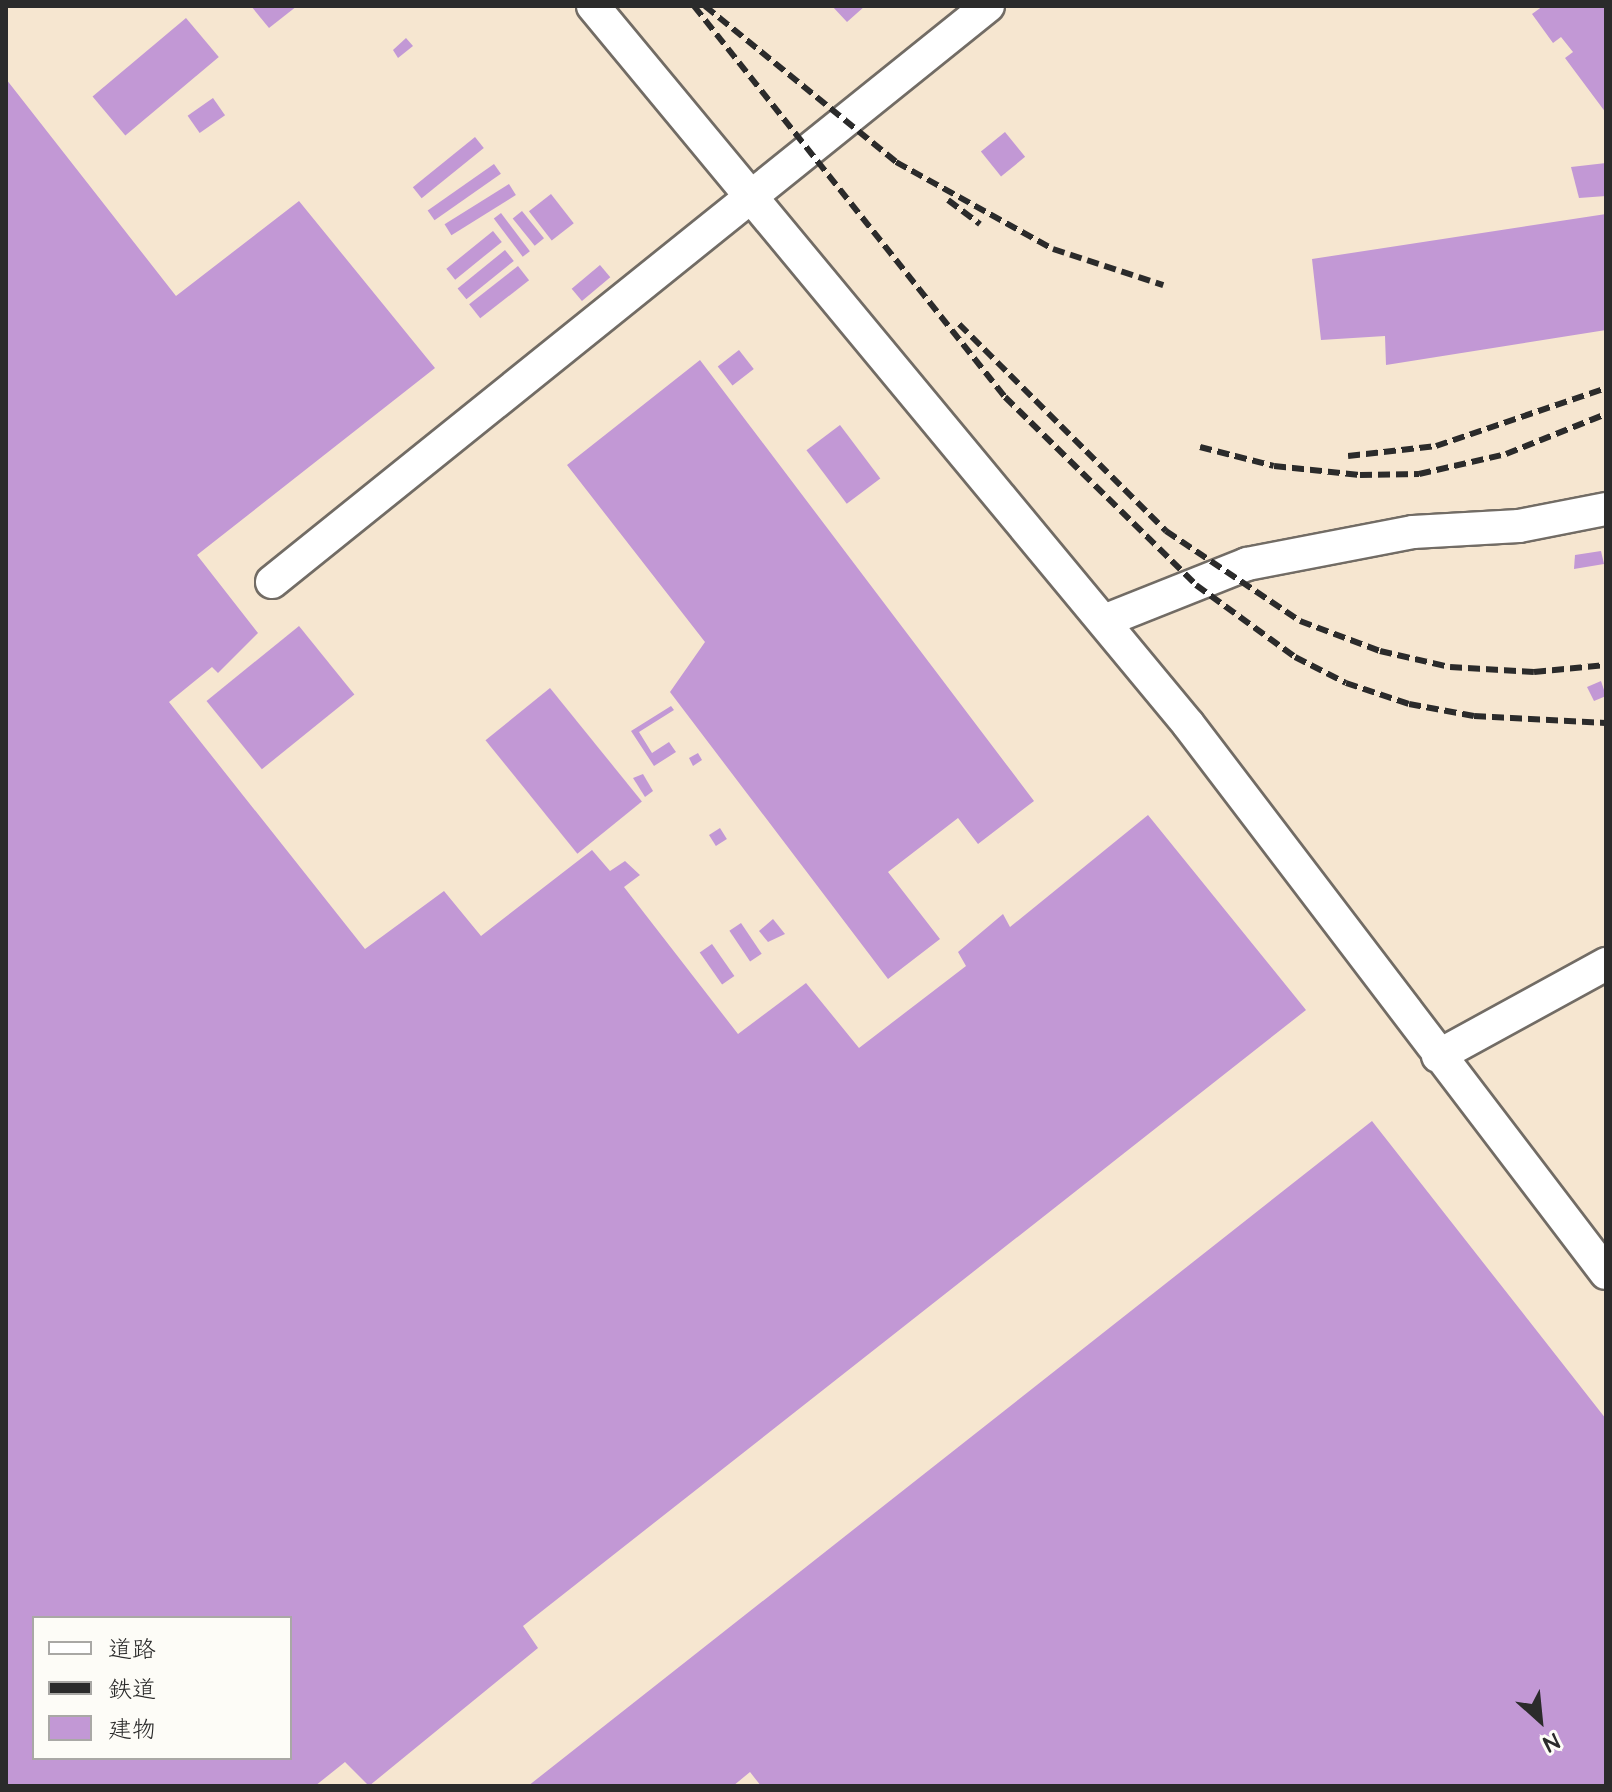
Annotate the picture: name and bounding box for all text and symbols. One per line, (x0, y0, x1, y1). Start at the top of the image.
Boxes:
legend (32, 1616, 292, 1760)
text: 道路 (108, 1633, 156, 1667)
text: 鉄道 (108, 1673, 156, 1707)
north arrow (1500, 1680, 1580, 1760)
text: 建物 (108, 1713, 156, 1747)
text: N (1538, 1725, 1564, 1759)

